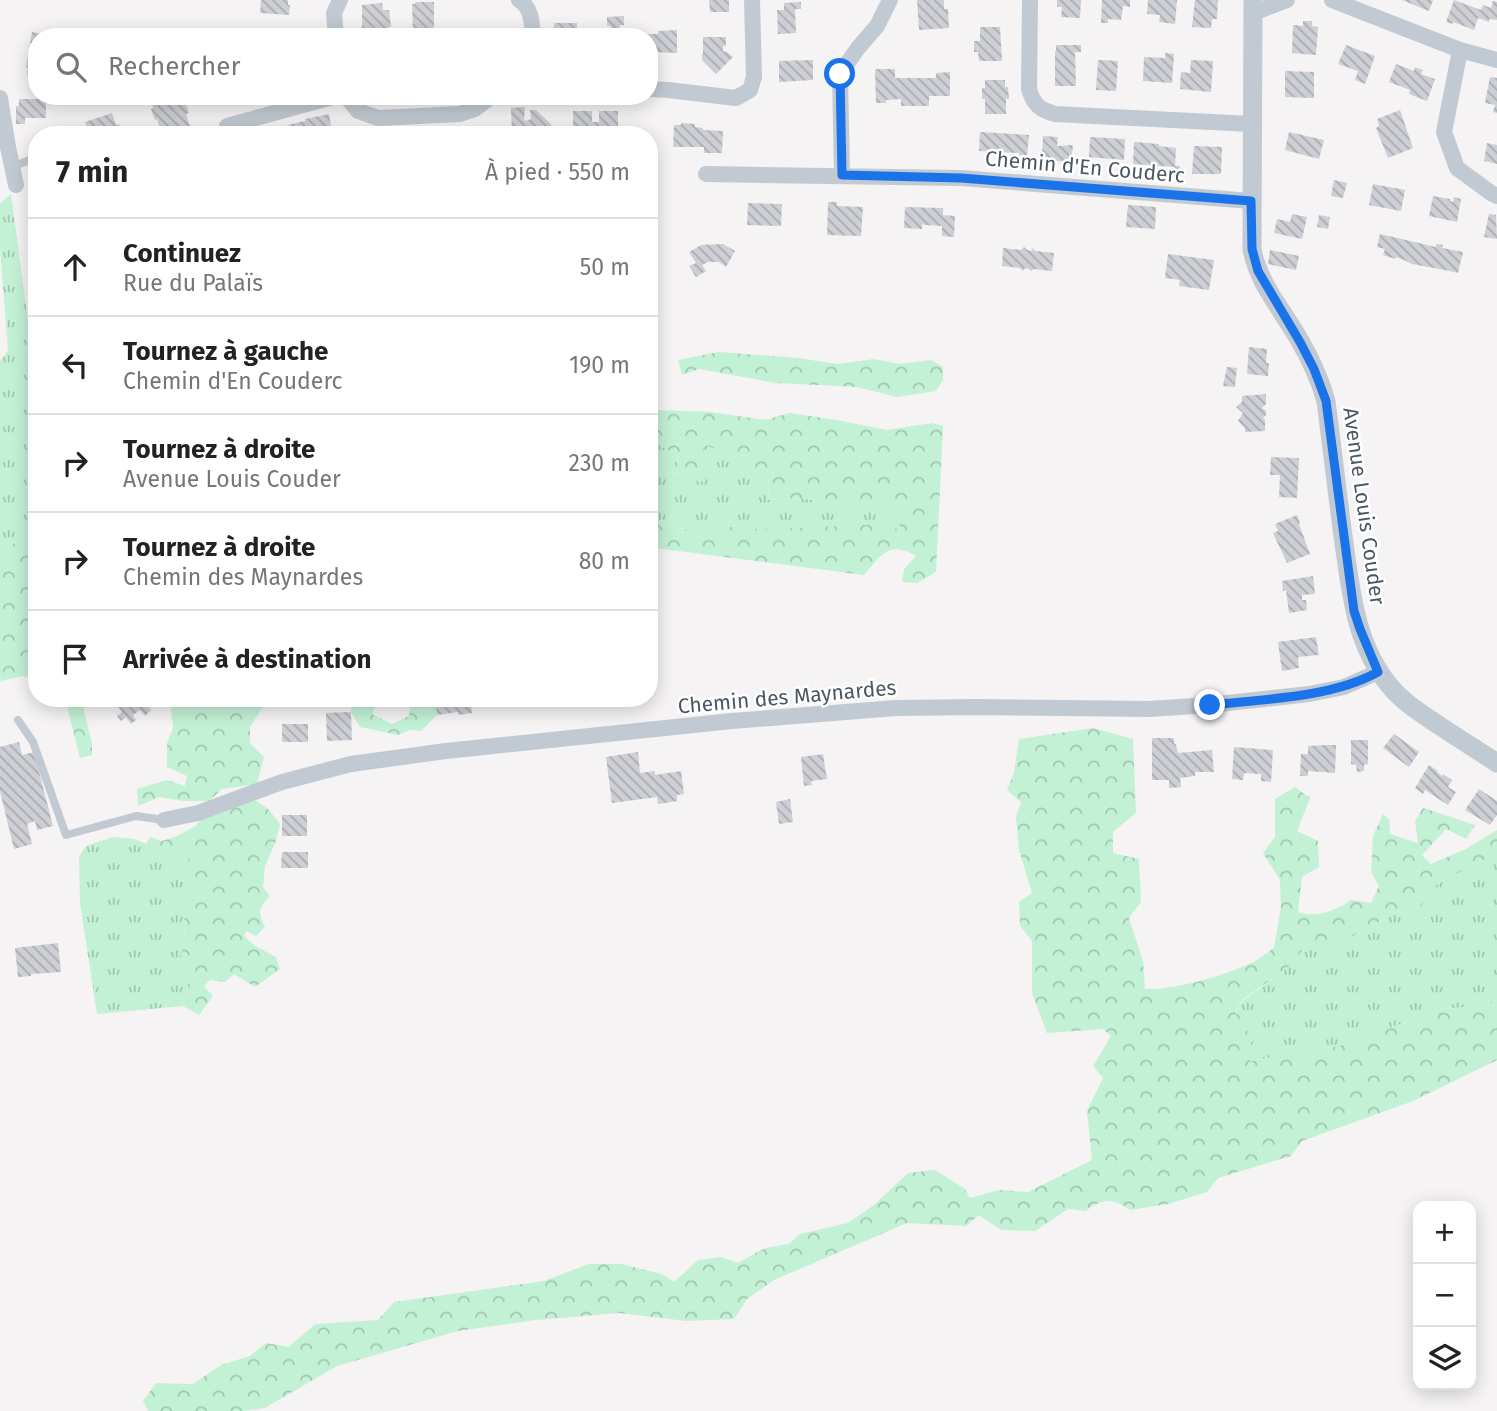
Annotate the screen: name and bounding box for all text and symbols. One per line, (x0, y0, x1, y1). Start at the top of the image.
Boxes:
search box (28, 28, 658, 105)
icon: search (52, 48, 90, 86)
text: Rechercher (108, 51, 240, 82)
route start (824, 58, 855, 89)
street label: Chemin d'En Couderc (984, 145, 1186, 189)
text: 7 min (56, 154, 128, 190)
text: À pied · 550 m (485, 158, 630, 186)
text: Continuez (123, 238, 241, 269)
icon: ahead (56, 248, 94, 286)
text: 50 m (580, 253, 630, 281)
text: Rue du Palaïs (123, 269, 263, 297)
text: Tournez à gauche (123, 336, 328, 367)
icon: left (56, 346, 94, 384)
text: 190 m (569, 351, 630, 379)
text: Chemin d'En Couderc (123, 367, 343, 395)
street label: Avenue Louis Couder (1337, 406, 1391, 606)
text: Tournez à droite (123, 434, 315, 465)
icon: right (56, 444, 94, 482)
text: 230 m (569, 449, 630, 477)
text: Avenue Louis Couder (123, 465, 341, 493)
text: Tournez à droite (123, 532, 315, 563)
icon: right (56, 542, 94, 580)
text: 80 m (579, 547, 630, 575)
text: Chemin des Maynardes (123, 563, 363, 591)
icon: arrive (56, 640, 94, 678)
text: Arrivée à destination (123, 644, 372, 675)
street label: Chemin des Maynardes (677, 674, 898, 720)
route end (1194, 689, 1225, 720)
map controls (1413, 1201, 1476, 1390)
button: + (1413, 1201, 1476, 1264)
button: − (1413, 1264, 1476, 1327)
button: layers (1413, 1327, 1476, 1390)

